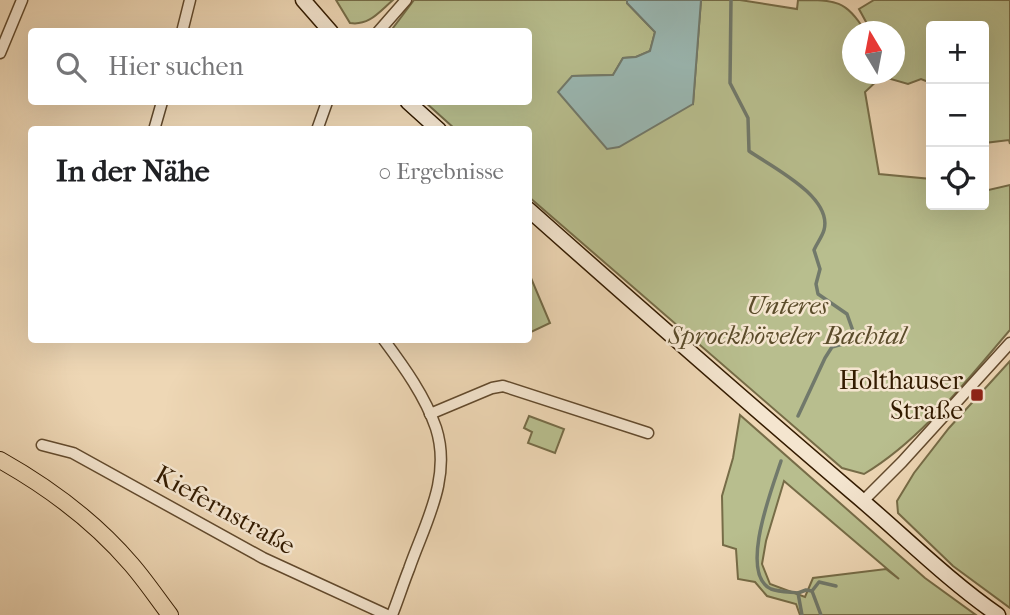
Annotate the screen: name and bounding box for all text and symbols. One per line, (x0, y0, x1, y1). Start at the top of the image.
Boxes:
north arrow (842, 21, 905, 84)
map controls (926, 21, 989, 210)
button: + (926, 21, 989, 84)
search box (28, 28, 532, 105)
icon: search (52, 48, 90, 86)
text: Hier suchen (108, 51, 244, 82)
button: − (926, 84, 989, 147)
button: locate (926, 147, 989, 210)
text: In der Nähe (56, 154, 210, 189)
text: 0 Ergebnisse (379, 158, 504, 185)
park label: Unteres Sprockhöveler Bachtal (667, 290, 908, 351)
place label: Holthauser Straße (839, 365, 963, 426)
marker: Holthauser Straße (969, 387, 985, 403)
street label: Kiefernstraße (149, 459, 301, 561)

